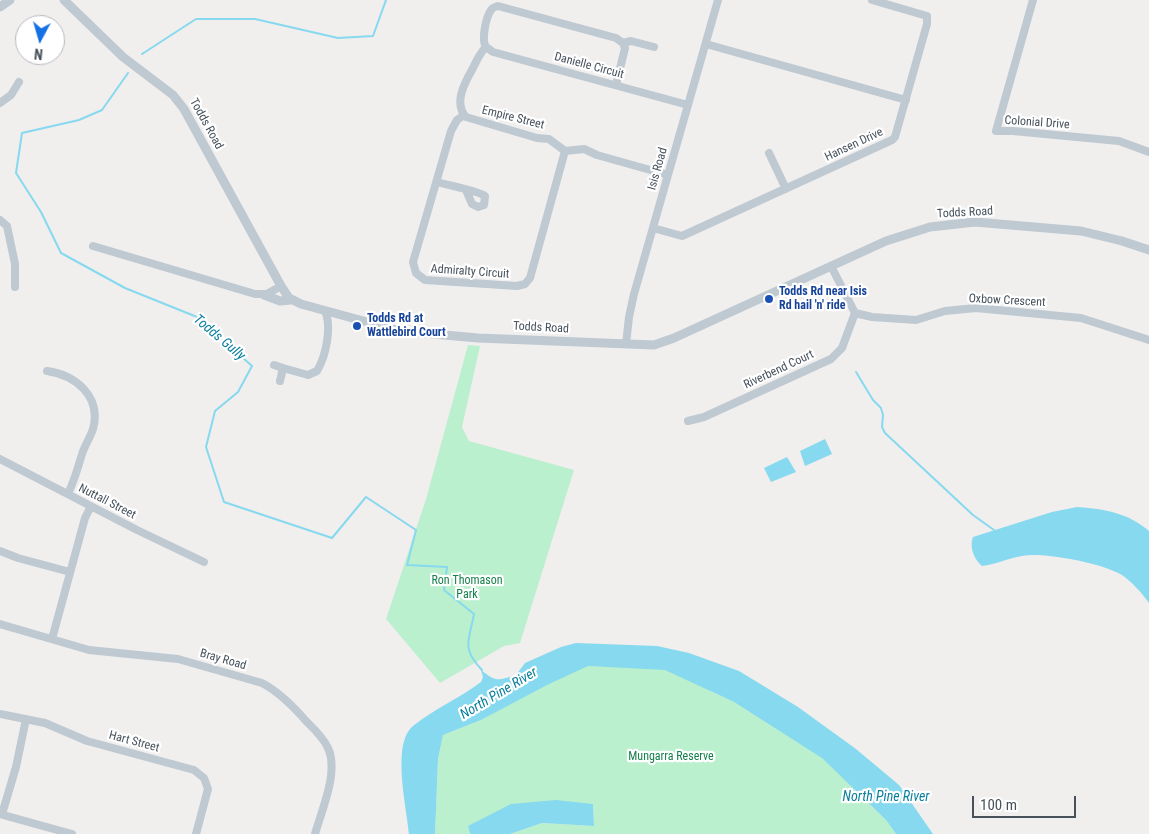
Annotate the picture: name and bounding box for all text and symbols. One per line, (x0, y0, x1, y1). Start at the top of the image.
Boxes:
north arrow (15, 15, 65, 65)
text: N (33, 46, 44, 62)
street label: Danielle Circuit (553, 50, 625, 82)
street label: Todds Road (186, 96, 226, 152)
street label: Empire Street (480, 103, 546, 133)
street label: Colonial Drive (1004, 114, 1070, 132)
street label: Hansen Drive (823, 125, 885, 165)
street label: Isis Road (645, 146, 671, 192)
street label: Todds Road (937, 204, 993, 222)
street label: Admiralty Circuit (430, 262, 510, 282)
place label: Todds Rd near Isis Rd hail 'n' ride (779, 285, 867, 313)
street label: Oxbow Crescent (968, 292, 1046, 310)
marker: Todds Rd near Isis Rd hail 'n' ride (763, 293, 775, 305)
water label: Todds Gully (190, 311, 248, 365)
place label: Todds Rd at Wattlebird Court (367, 312, 446, 340)
street label: Todds Road (513, 319, 569, 337)
marker: Todds Rd at Wattlebird Court (351, 320, 363, 332)
street label: Riverbend Court (742, 347, 816, 393)
street label: Nuttall Street (76, 481, 138, 523)
park label: Ron Thomason Park (431, 574, 503, 602)
street label: Bray Road (198, 647, 248, 673)
water label: North Pine River (457, 664, 541, 724)
street label: Hart Street (107, 728, 161, 756)
park label: Mungarra Reserve (628, 750, 714, 764)
scale bar (974, 786, 1078, 818)
water label: North Pine River (843, 789, 929, 805)
text: 100 m (980, 796, 1017, 814)

